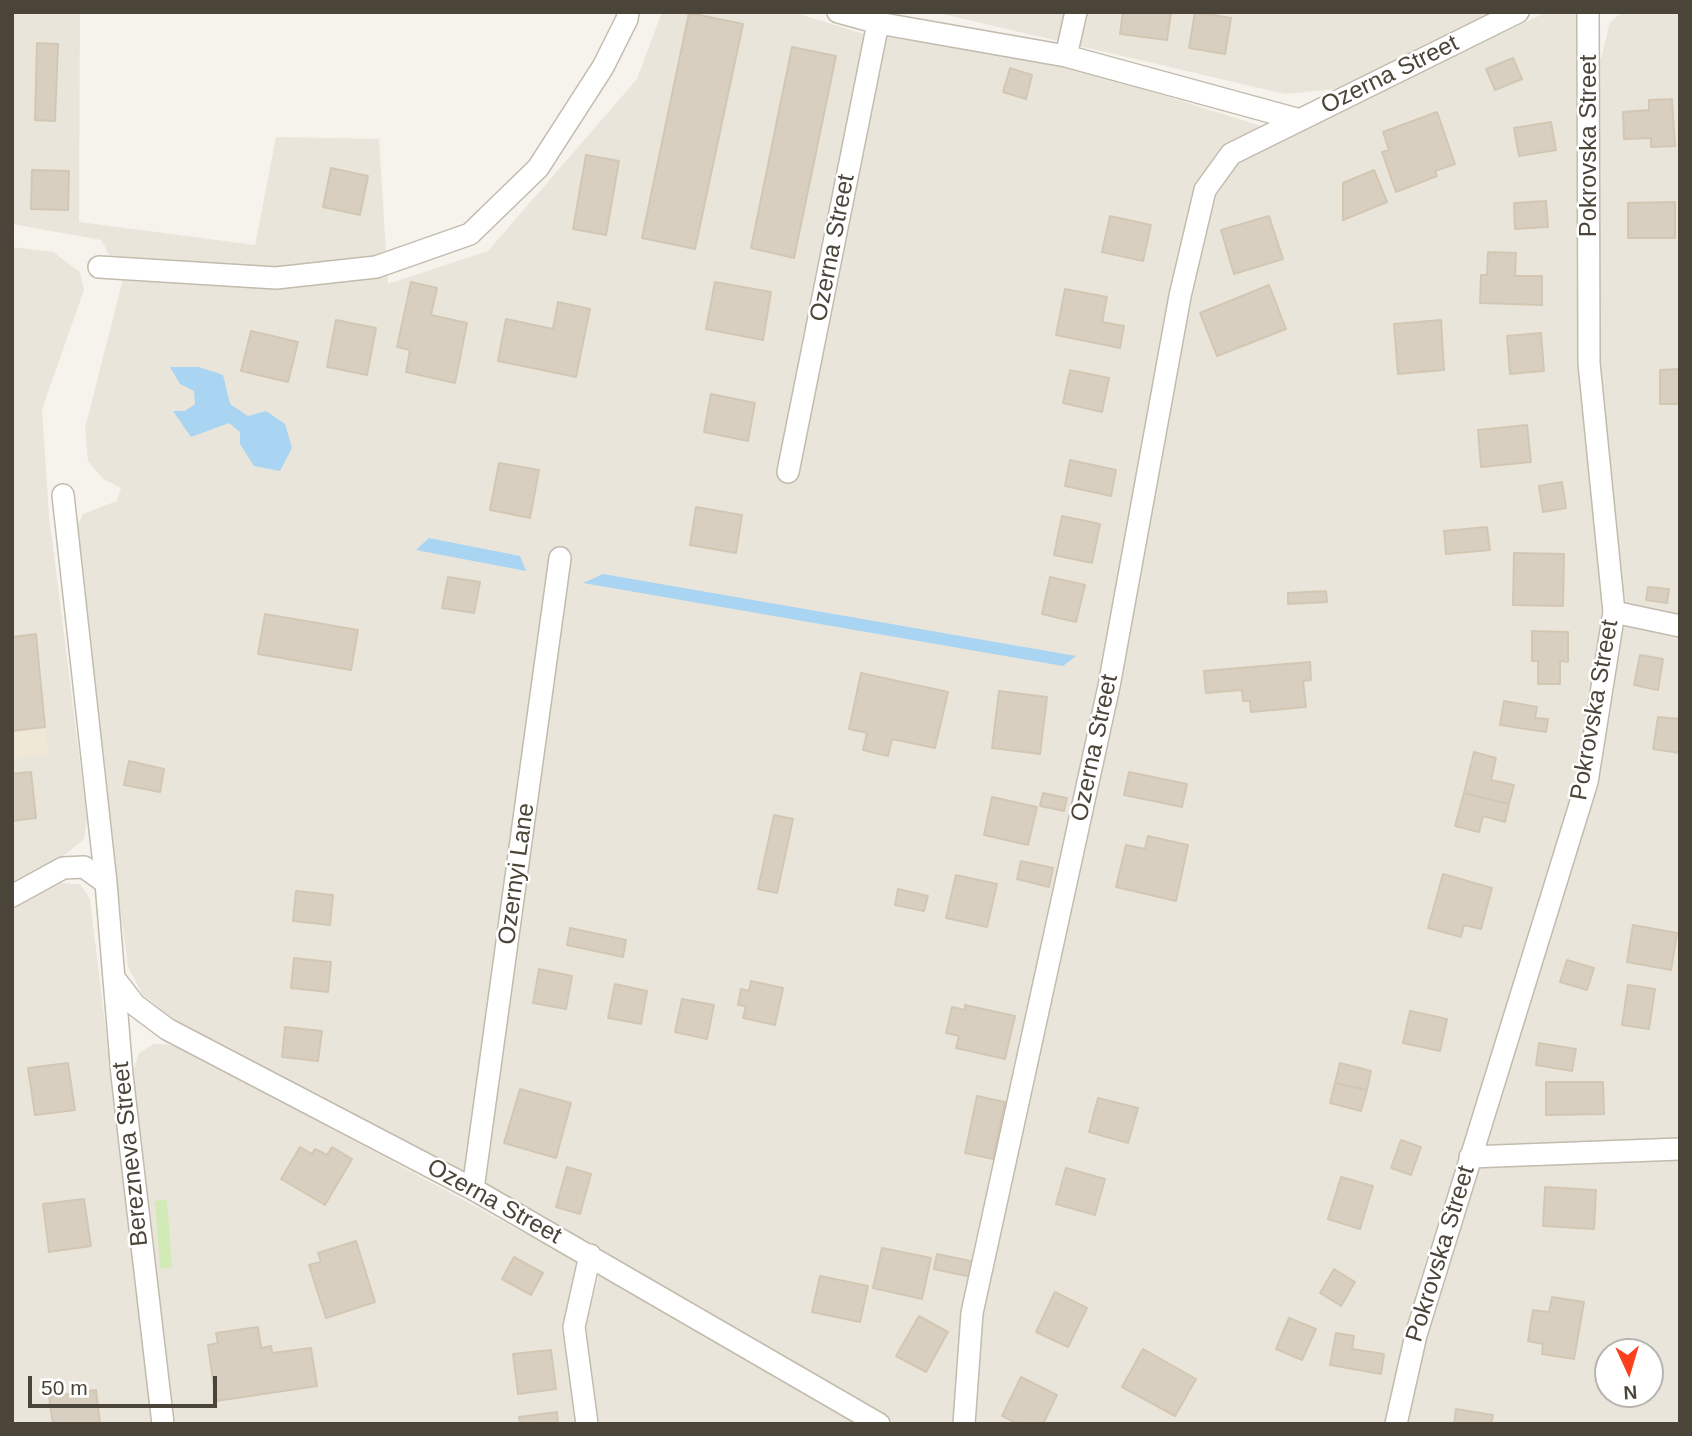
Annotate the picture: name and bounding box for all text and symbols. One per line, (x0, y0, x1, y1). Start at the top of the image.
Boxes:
street label: Ozerna Street (1317, 29, 1463, 121)
street label: Pokrovska Street (1575, 55, 1603, 237)
street label: Ozerna Street (805, 172, 861, 324)
street label: Pokrovska Street (1565, 618, 1625, 802)
street label: Ozerna Street (1065, 672, 1125, 824)
street label: Ozernyi Lane (493, 801, 541, 947)
street label: Berezneva Street (107, 1060, 155, 1248)
street label: Ozerna Street (422, 1153, 566, 1251)
street label: Pokrovska Street (1401, 1162, 1481, 1346)
north arrow (1594, 1338, 1664, 1408)
scale bar (32, 1362, 220, 1406)
text: 50 m (41, 1376, 88, 1399)
text: N (1623, 1381, 1638, 1403)

